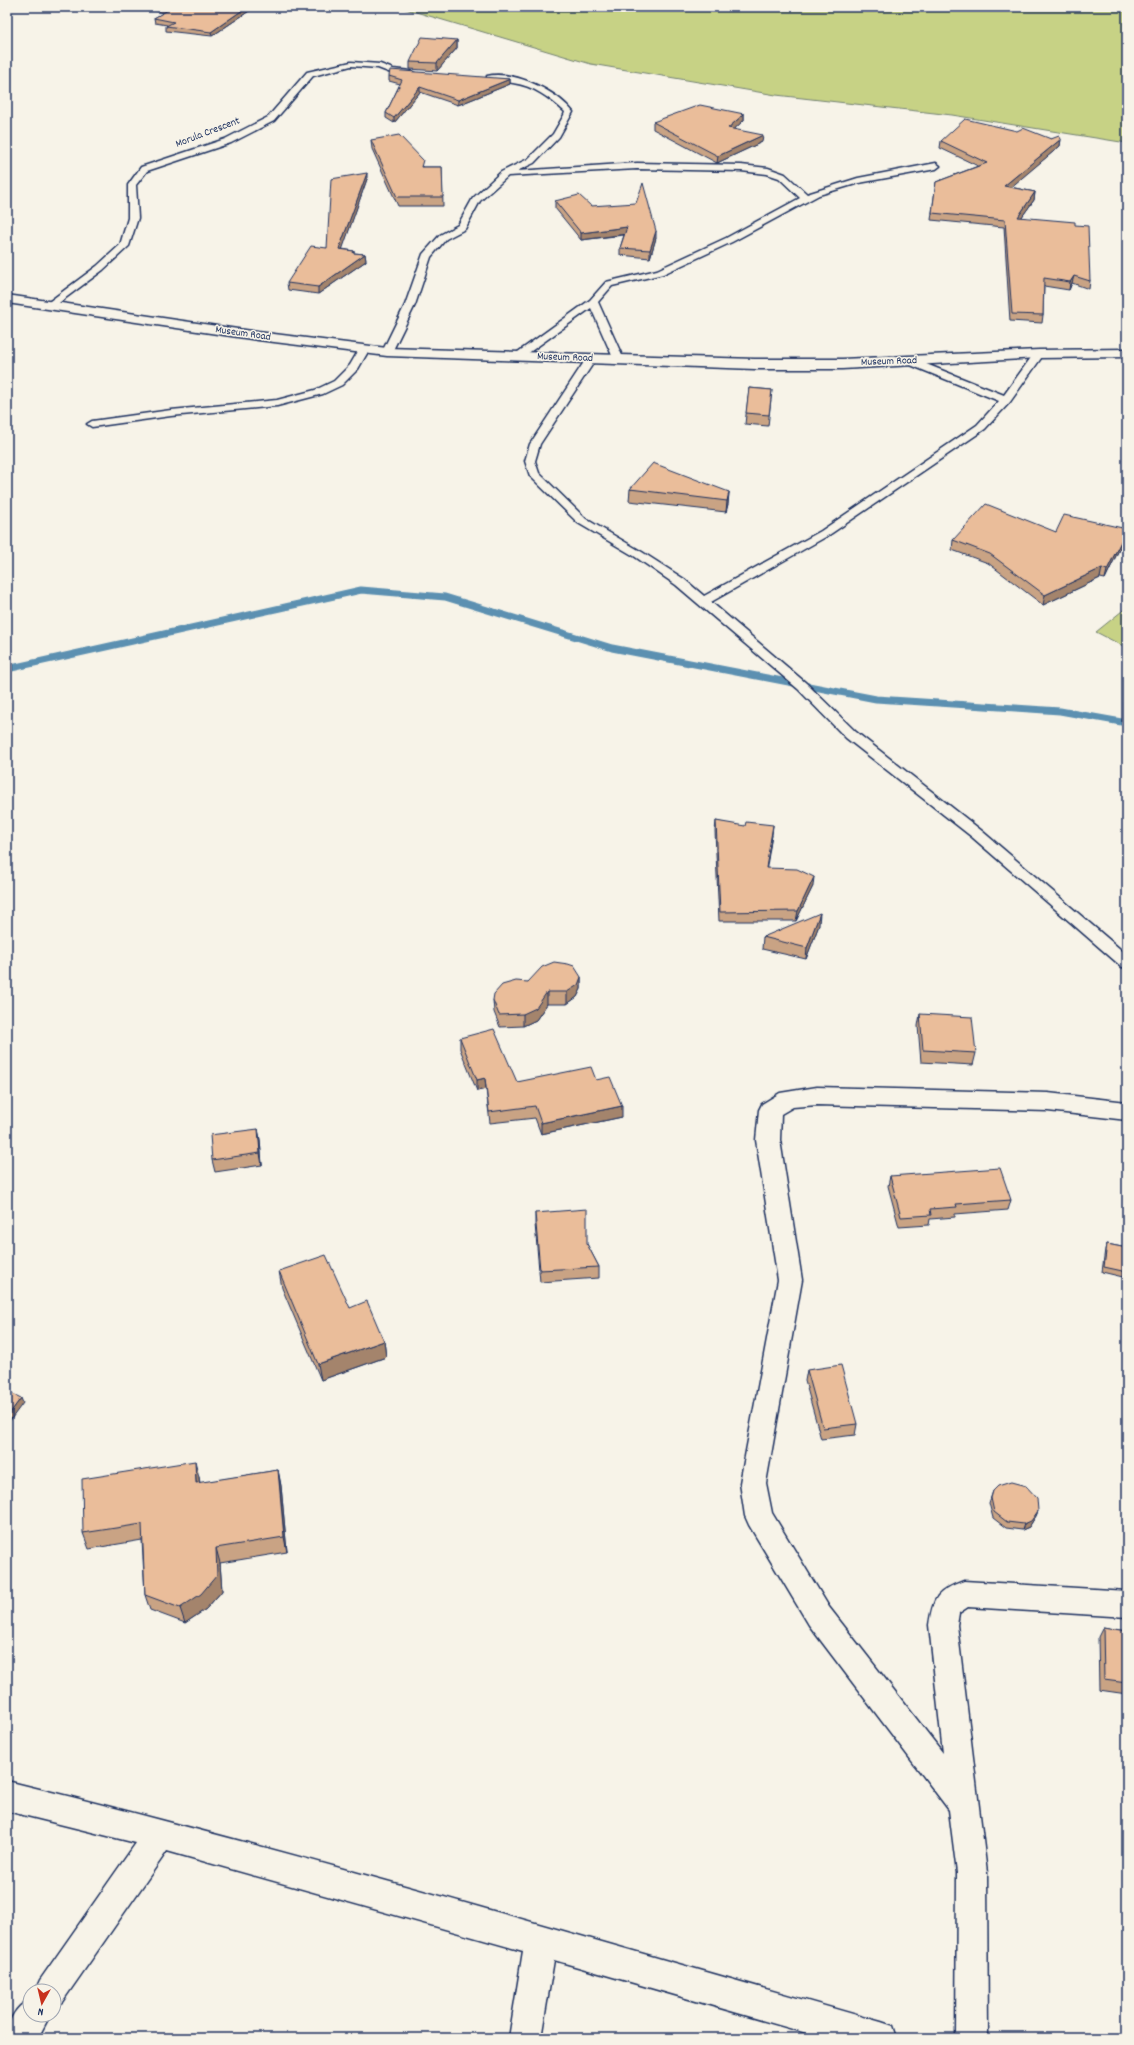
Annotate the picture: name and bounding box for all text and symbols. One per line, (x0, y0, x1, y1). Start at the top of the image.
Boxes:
street label: Morula Crescent (173, 113, 243, 153)
street label: Museum Road (214, 322, 272, 346)
street label: Museum Road (537, 349, 593, 367)
street label: Museum Road (861, 353, 917, 371)
north arrow (22, 1983, 62, 2023)
text: N (37, 2003, 45, 2019)

